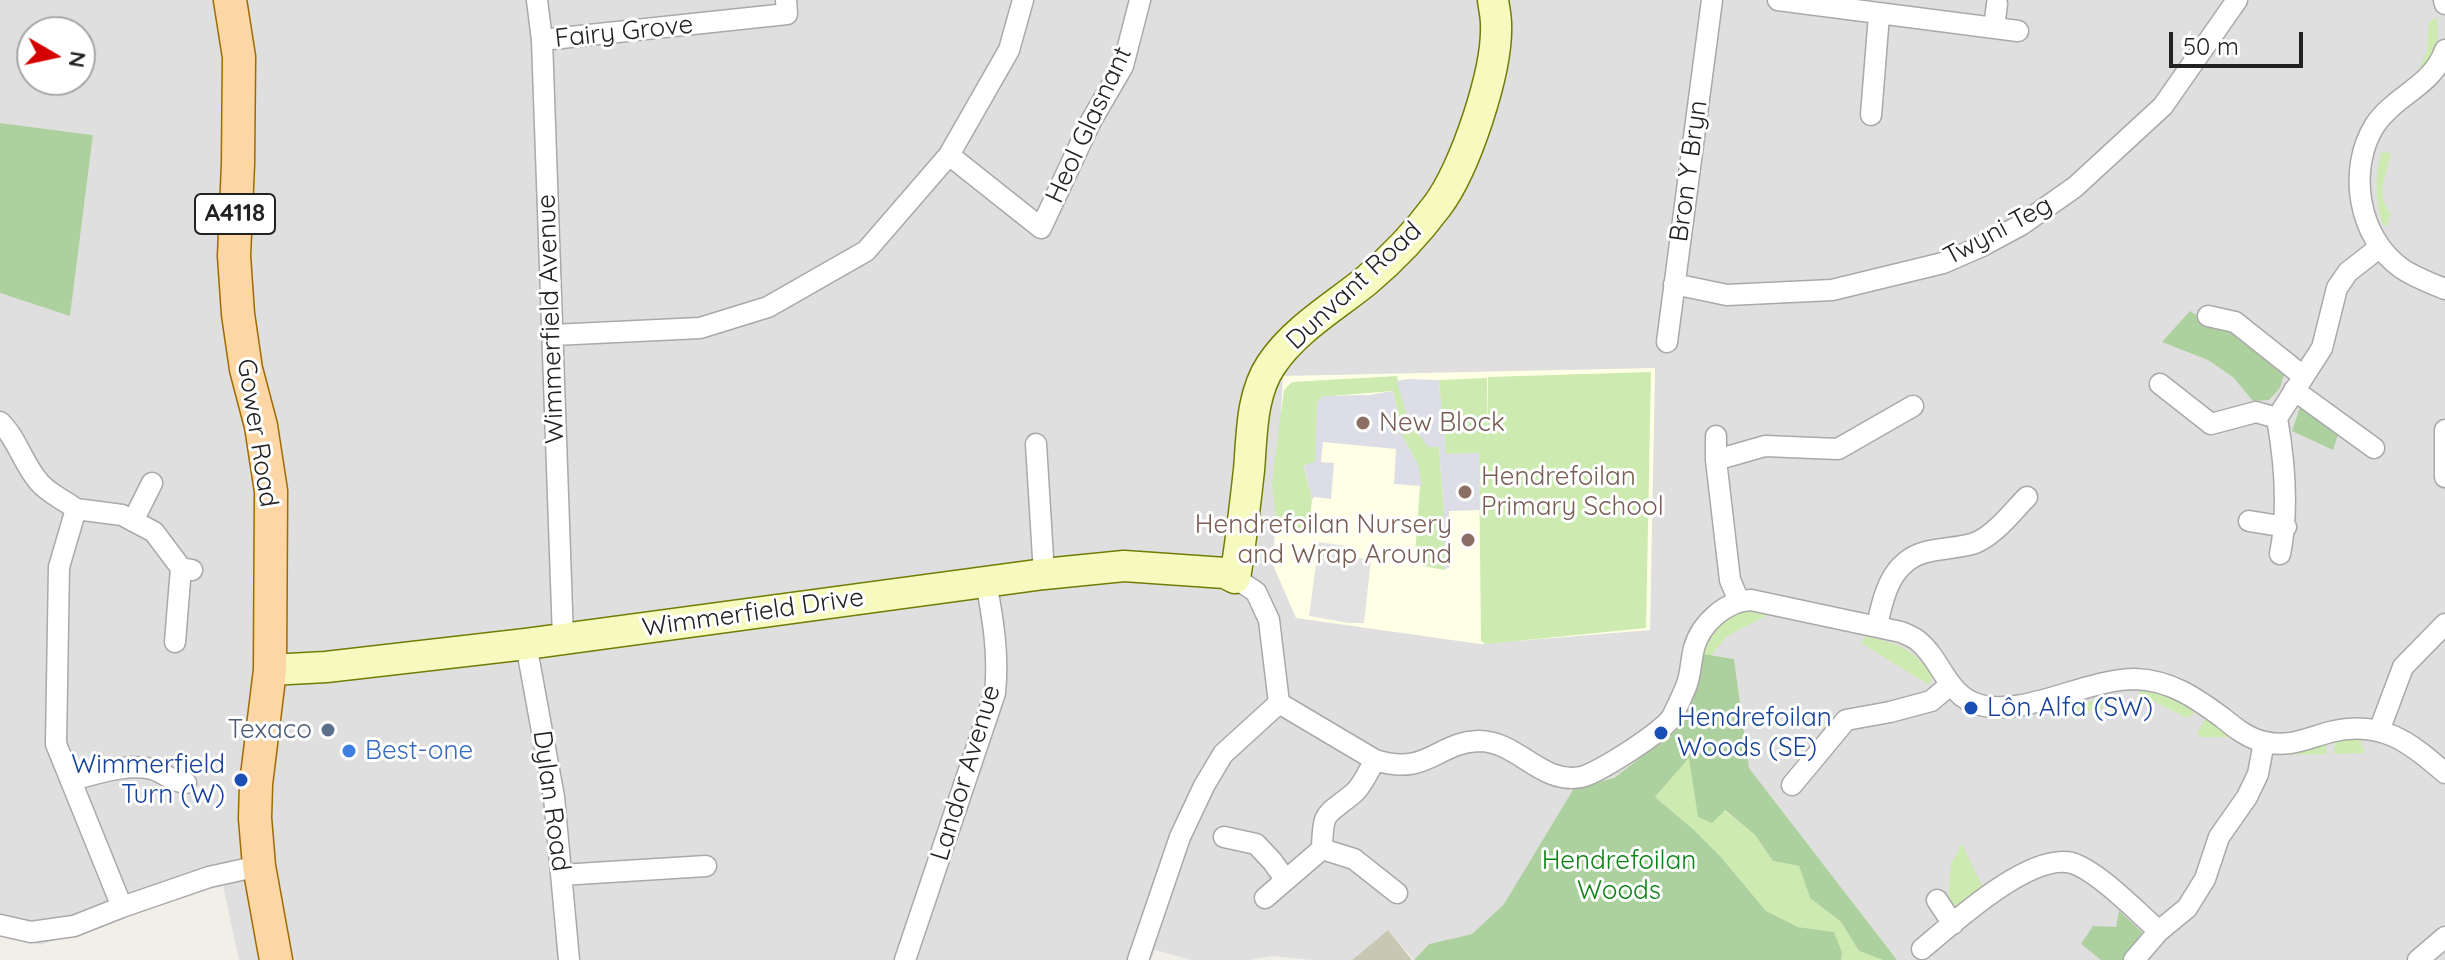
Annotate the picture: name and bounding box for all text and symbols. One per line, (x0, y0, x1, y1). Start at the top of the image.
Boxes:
street label: Fairy Grove (553, 9, 695, 55)
north arrow (16, 16, 96, 96)
scale bar (2173, 16, 2307, 66)
text: 50 m (2183, 31, 2239, 61)
street label: Heol Glasnant (1039, 42, 1139, 208)
text: N (63, 49, 93, 70)
street label: Bron Y Bryn (1664, 98, 1714, 244)
street label: Twyni Teg (1939, 190, 2057, 272)
road number: A4118 (195, 194, 275, 234)
street label: Wimmerfield Avenue (531, 194, 571, 444)
street label: Dunvant Road (1280, 215, 1428, 357)
street label: Gower Road (230, 357, 284, 509)
place label: New Block (1379, 407, 1505, 439)
marker: New Block (1354, 414, 1372, 432)
place label: Hendrefoilan Primary School (1481, 461, 1664, 522)
marker: Hendrefoilan Primary School (1456, 483, 1474, 501)
place label: Hendrefoilan Nursery and Wrap Around (1195, 509, 1452, 570)
marker: Hendrefoilan Nursery and Wrap Around (1459, 531, 1477, 549)
street label: Wimmerfield Drive (640, 582, 866, 644)
street label: Landor Avenue (924, 681, 1008, 865)
place label: Lôn Alfa (SW) (1987, 692, 2153, 724)
marker: Lôn Alfa (SW) (1962, 699, 1980, 717)
place label: Hendrefoilan Woods (SE) (1677, 702, 1832, 764)
place label: Texaco (227, 714, 312, 746)
marker: Texaco (319, 721, 337, 739)
marker: Hendrefoilan Woods (SE) (1652, 724, 1670, 742)
street label: Dylan Road (526, 729, 576, 873)
place label: Best-one (365, 735, 473, 767)
marker: Best-one (340, 742, 358, 760)
place label: Wimmerfield Turn (W) (71, 749, 225, 810)
marker: Wimmerfield Turn (W) (232, 771, 250, 789)
park label: Hendrefoilan Woods (1542, 845, 1696, 906)

